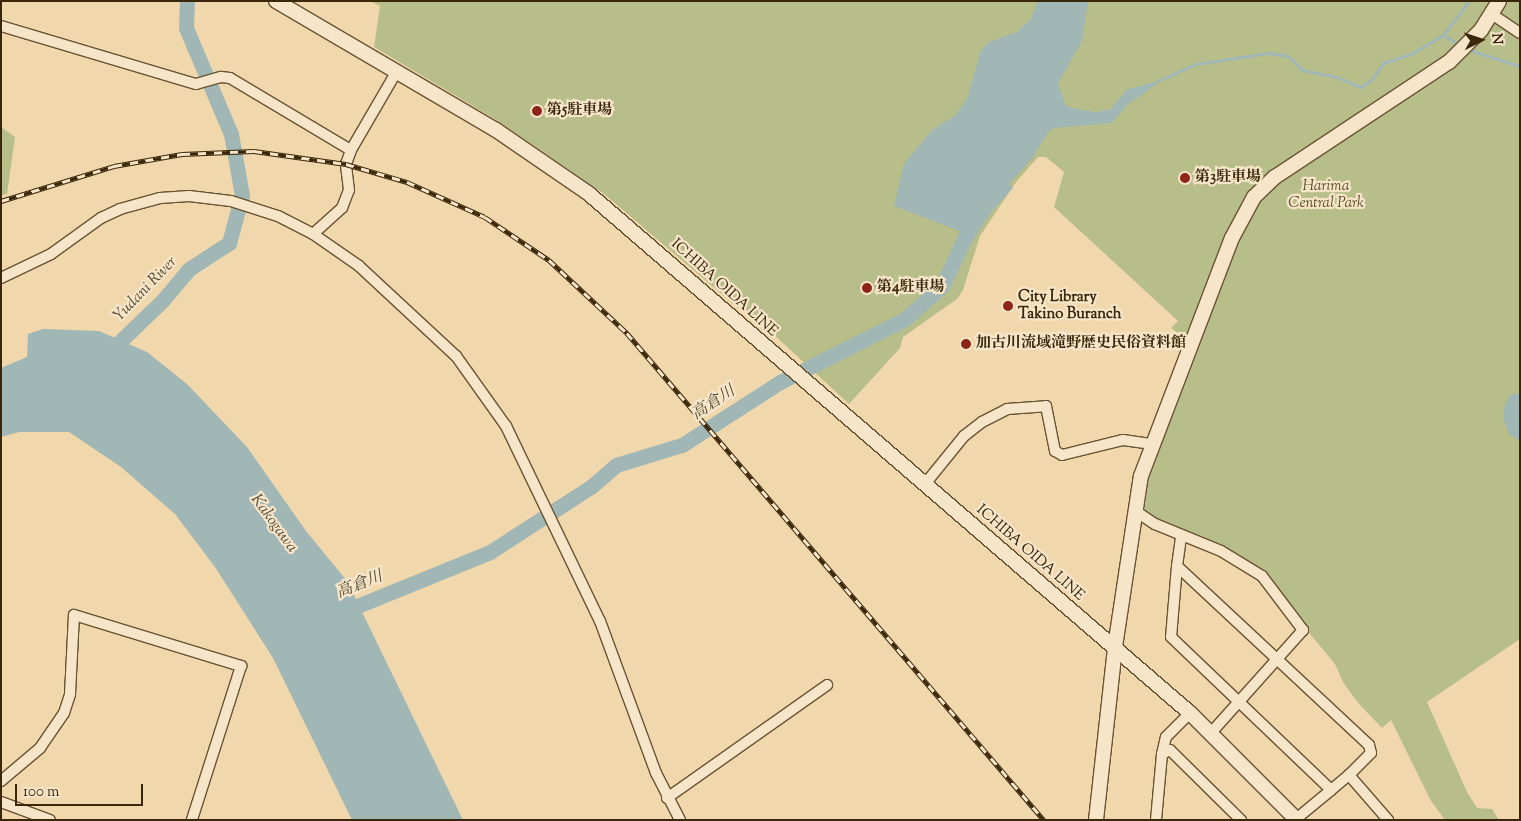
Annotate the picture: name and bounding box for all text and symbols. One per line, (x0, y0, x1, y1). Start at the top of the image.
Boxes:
north arrow (1456, 15, 1506, 65)
text: N (1486, 33, 1506, 45)
place label: 第5駐車場 (547, 102, 612, 120)
marker: 第5駐車場 (531, 105, 543, 117)
place label: 第3駐車場 (1195, 169, 1261, 187)
marker: 第3駐車場 (1179, 172, 1191, 184)
park label: Harima Central Park (1288, 177, 1364, 212)
street label: ICHIBA OIDA LINE (667, 235, 781, 341)
water label: Yudani River (110, 253, 182, 327)
place label: 第4駐車場 (877, 279, 945, 297)
marker: 第4駐車場 (861, 282, 873, 294)
place label: City Library Takino Buranch (1018, 288, 1122, 323)
marker: City Library Takino Buranch (1002, 300, 1014, 312)
place label: 加古川流域滝野歴史民俗資料館 (976, 335, 1186, 353)
marker: 加古川流域滝野歴史民俗資料館 (960, 338, 972, 350)
water label: 高倉川 (689, 383, 739, 425)
water label: Kakogawa (245, 491, 301, 557)
street label: ICHIBA OIDA LINE (972, 501, 1088, 605)
water label: 高倉川 (334, 568, 386, 604)
scale bar (18, 774, 145, 806)
text: 100 m (23, 782, 59, 803)

